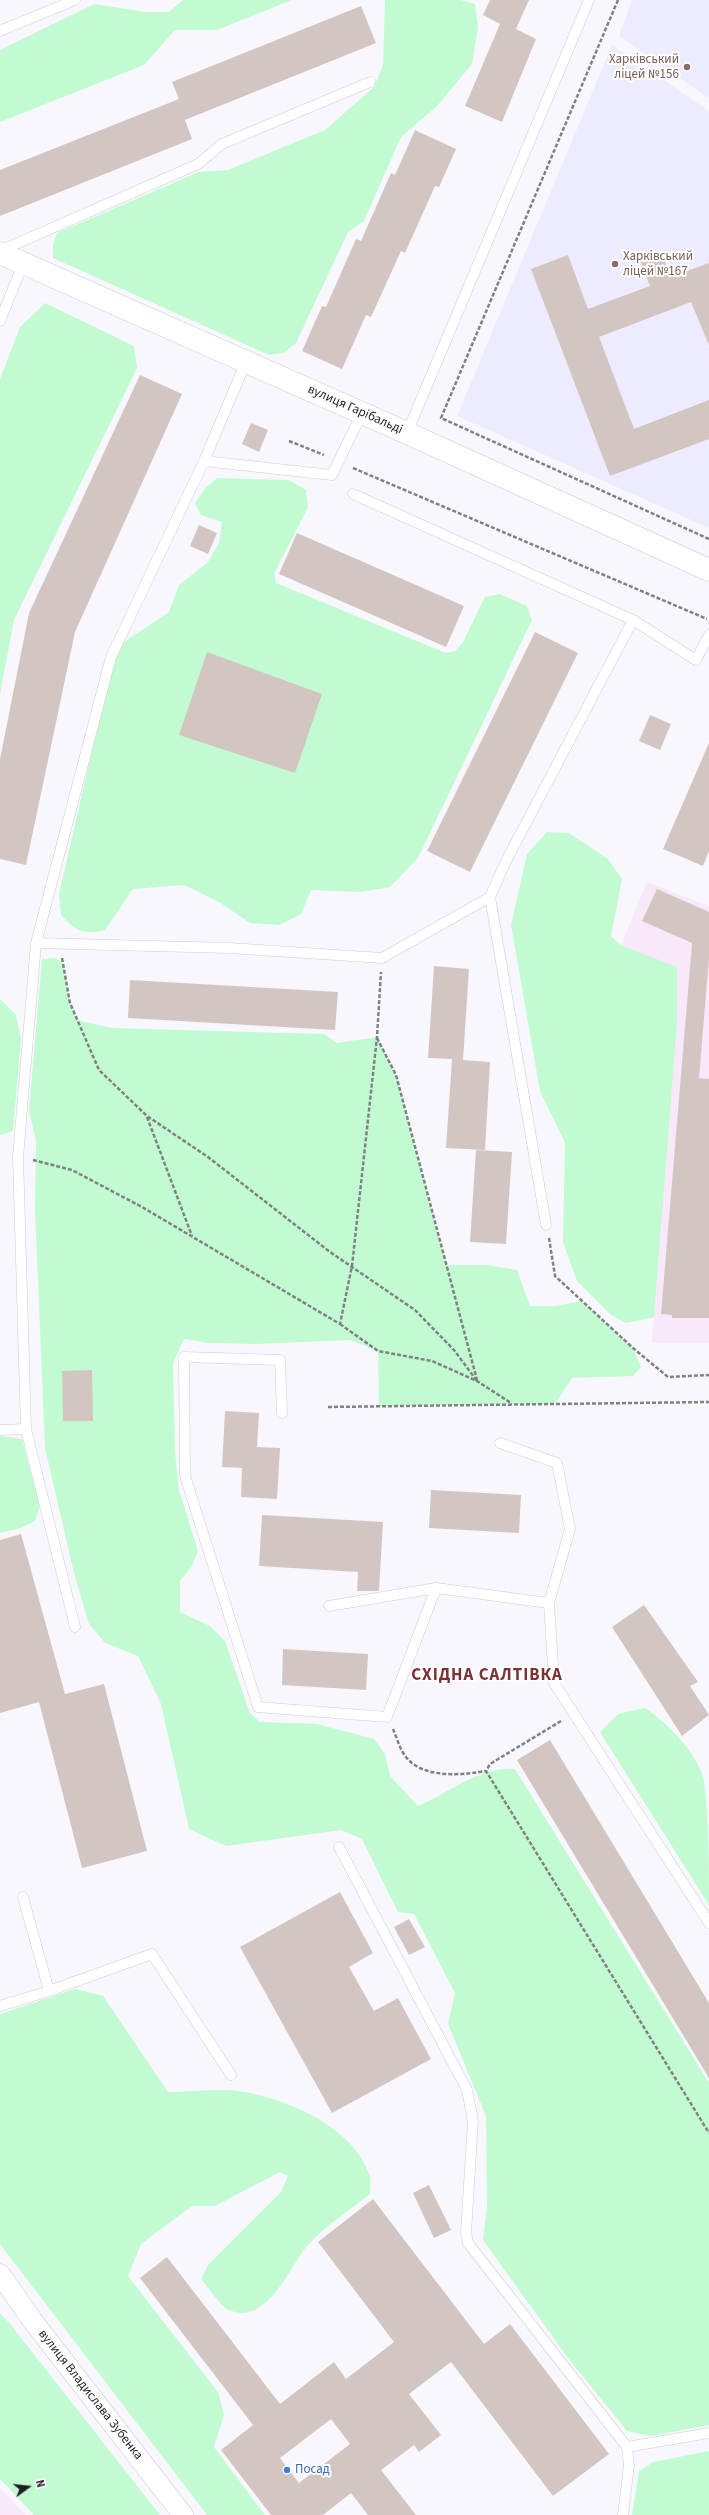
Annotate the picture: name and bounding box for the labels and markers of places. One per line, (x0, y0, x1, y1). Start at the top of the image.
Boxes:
place label: Харківський ліцей №156 (609, 52, 679, 83)
marker: Харківський ліцей №156 (682, 62, 692, 72)
place label: Харківський ліцей №167 (623, 249, 693, 280)
marker: Харківський ліцей №167 (610, 259, 620, 269)
place label: Посад (295, 2462, 330, 2478)
marker: Посад (282, 2465, 292, 2475)

